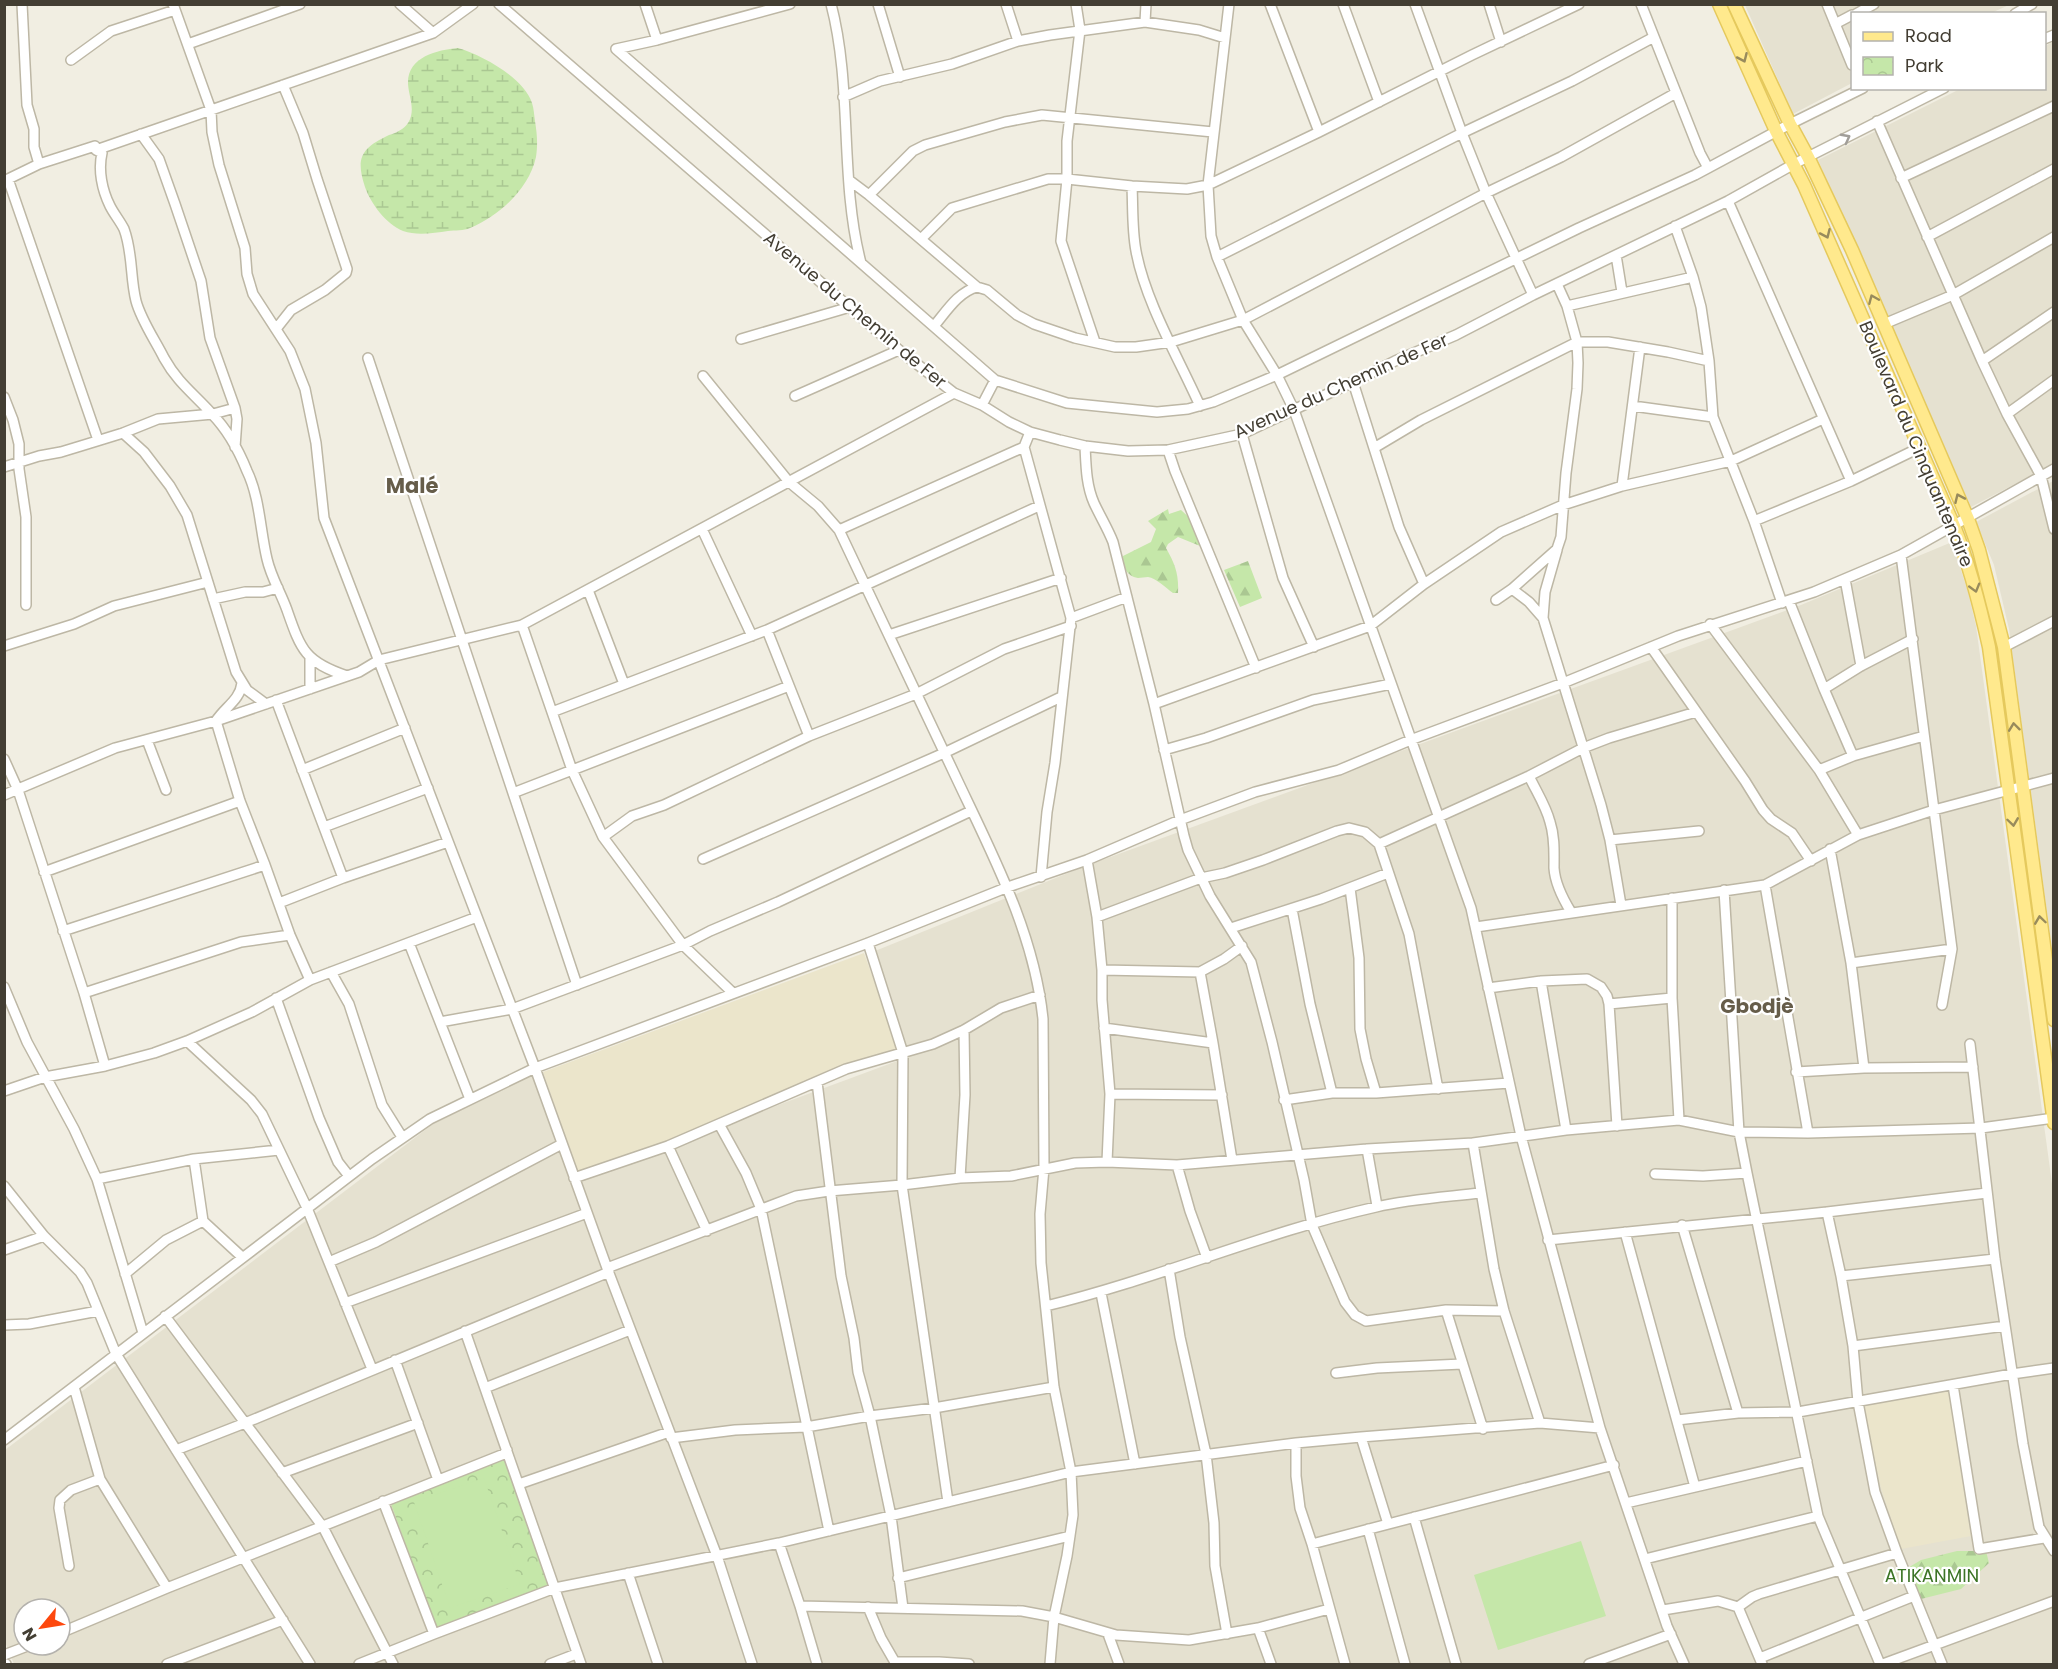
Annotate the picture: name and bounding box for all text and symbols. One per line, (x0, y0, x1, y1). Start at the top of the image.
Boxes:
legend (1851, 12, 2046, 90)
text: Road (1905, 23, 1952, 48)
one-way arrow (1735, 52, 1747, 63)
text: Park (1905, 53, 1944, 78)
one-way arrow (1840, 134, 1850, 145)
street label: Avenue du Chemin de Fer (758, 226, 952, 394)
one-way arrow (1819, 228, 1831, 239)
one-way arrow (1868, 295, 1880, 306)
street label: Boulevard du Cinquantenaire (1853, 317, 1980, 571)
street label: Avenue du Chemin de Fer (1230, 327, 1452, 444)
district label: Malé (386, 471, 438, 500)
one-way arrow (1954, 493, 1966, 504)
one-way arrow (1968, 582, 1980, 593)
one-way arrow (2008, 722, 2020, 732)
one-way arrow (2007, 817, 2019, 826)
one-way arrow (2035, 916, 2047, 925)
district label: Gbodjè (1720, 992, 1794, 1020)
park label: ATIKANMIN (1885, 1563, 1979, 1588)
north arrow (12, 1597, 72, 1657)
text: N (16, 1623, 42, 1645)

